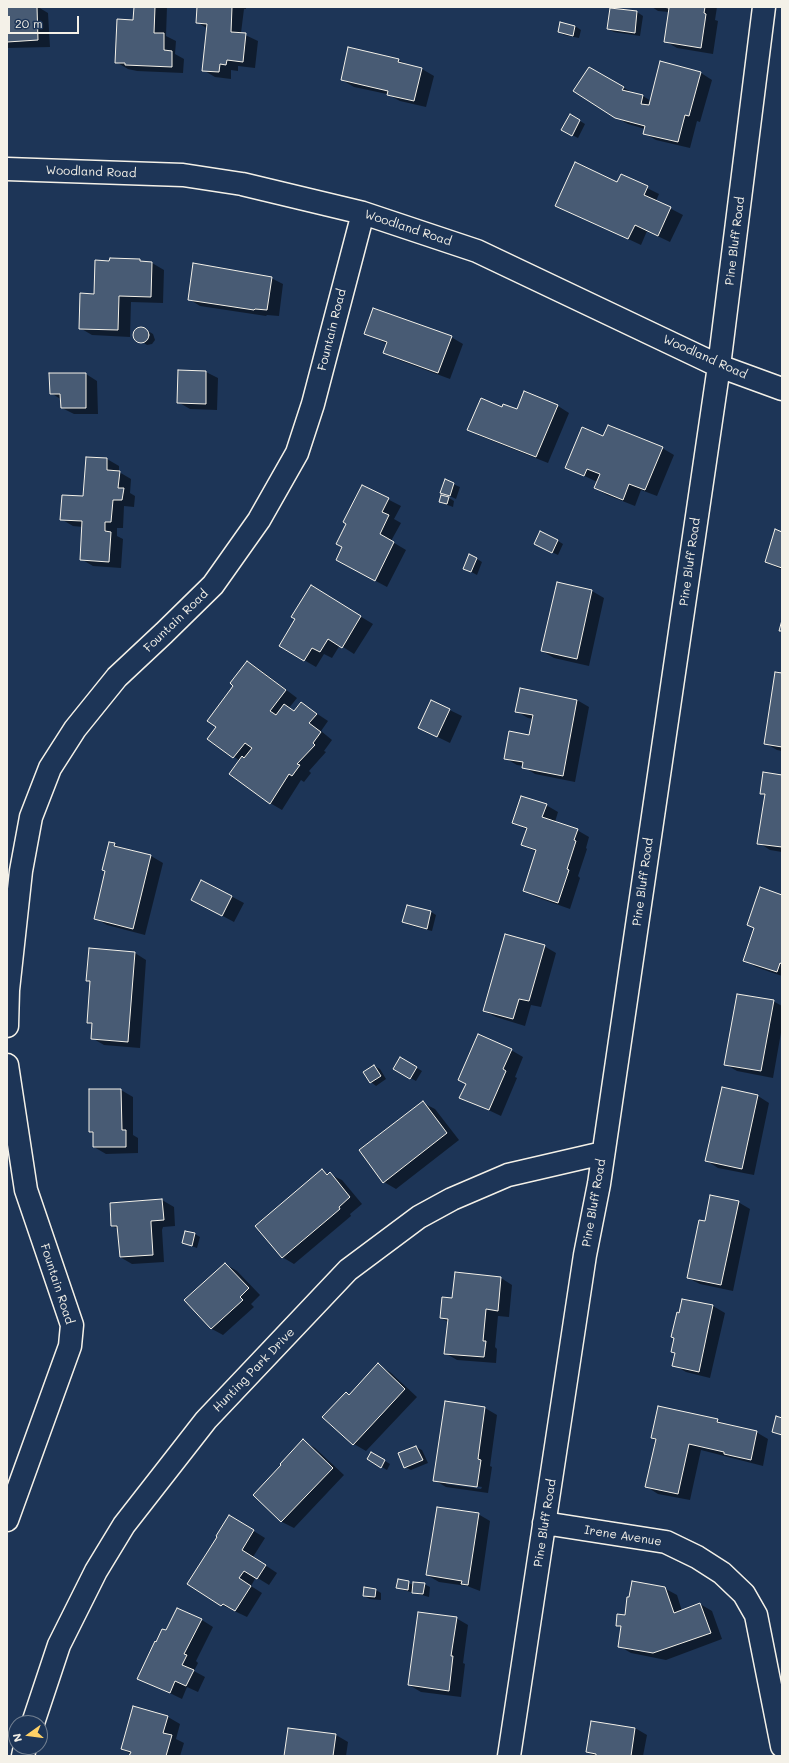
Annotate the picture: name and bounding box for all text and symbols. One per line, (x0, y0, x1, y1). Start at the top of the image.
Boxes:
scale bar (10, 8, 81, 34)
text: 20 m (15, 15, 43, 31)
street label: Woodland Road (45, 163, 137, 181)
street label: Pine Bluff Road (722, 196, 748, 286)
street label: Woodland Road (363, 207, 453, 249)
street label: Fountain Road (315, 288, 349, 372)
street label: Woodland Road (661, 332, 749, 382)
street label: Pine Bluff Road (677, 517, 703, 607)
street label: Fountain Road (141, 587, 211, 655)
street label: Pine Bluff Road (630, 837, 656, 927)
street label: Pine Bluff Road (579, 1158, 609, 1248)
street label: Fountain Road (37, 1242, 77, 1326)
street label: Hunting Park Drive (210, 1325, 298, 1415)
street label: Pine Bluff Road (531, 1478, 559, 1568)
street label: Irene Avenue (583, 1523, 663, 1549)
north arrow (8, 1715, 48, 1755)
text: N (9, 1732, 25, 1744)

